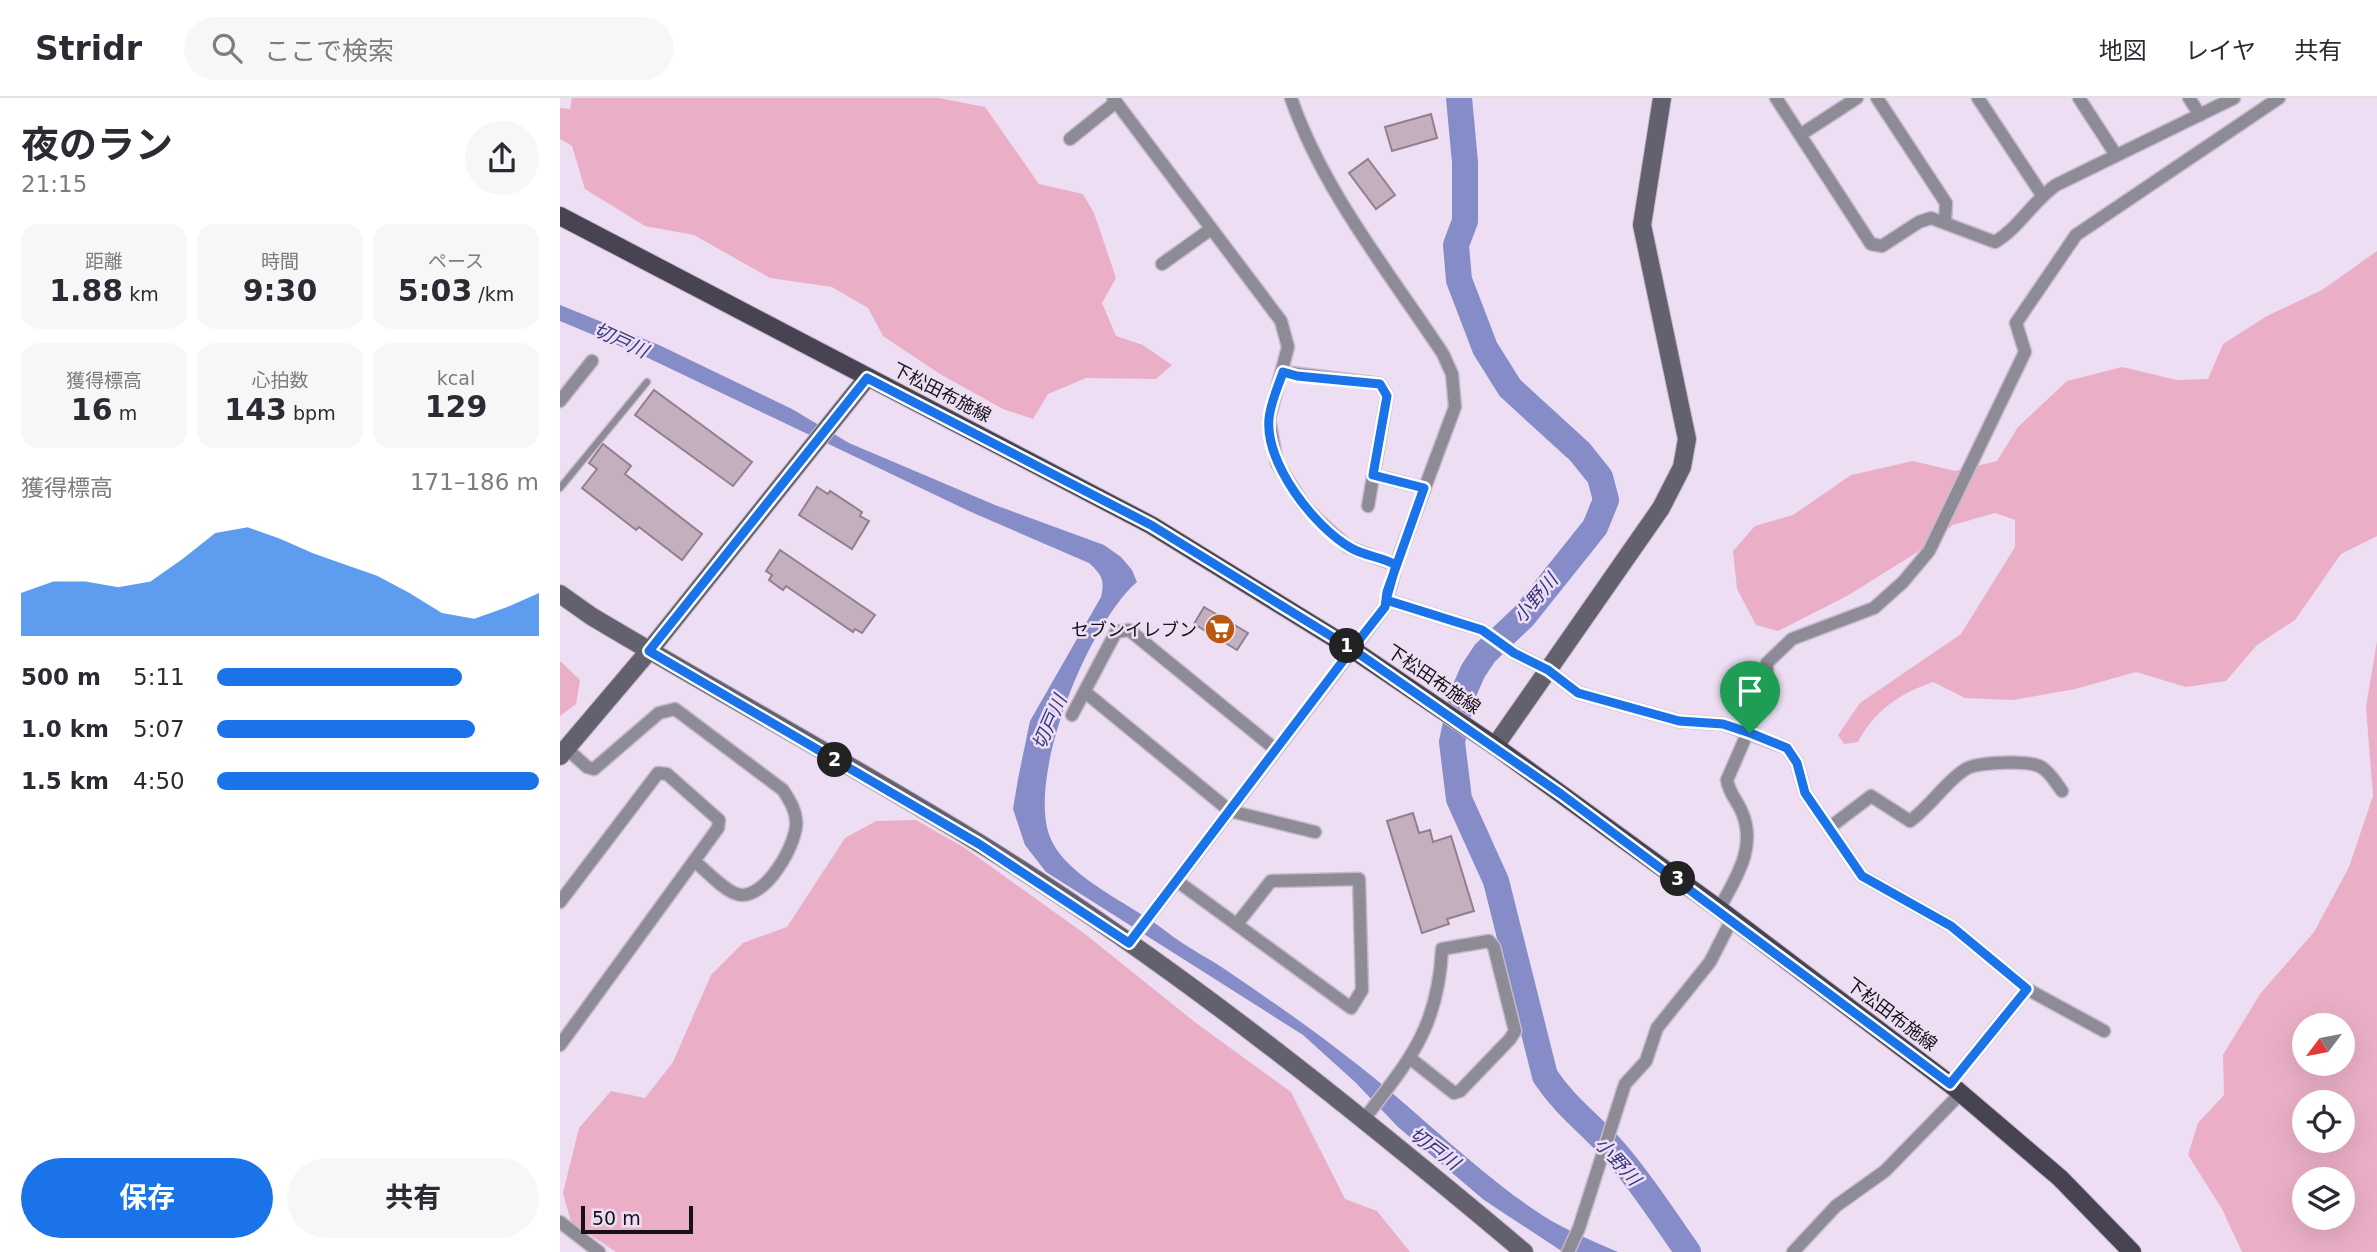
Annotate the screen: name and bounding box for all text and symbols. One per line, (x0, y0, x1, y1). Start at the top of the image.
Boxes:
search box (184, 17, 674, 80)
text: Stridr (35, 29, 142, 68)
icon: search (208, 29, 246, 67)
text: ここで検索 (264, 36, 394, 66)
text: 地図 (2099, 37, 2147, 65)
text: レイヤ (2185, 37, 2256, 65)
text: 共有 (2294, 37, 2342, 65)
button: share (465, 121, 539, 195)
text: 夜のラン (21, 123, 173, 167)
text: 21:15 (21, 171, 87, 197)
text: 距離 (85, 250, 123, 272)
text: 時間 (261, 250, 299, 272)
text: ペース (428, 250, 484, 272)
text: 1.88 (49, 273, 123, 308)
text: 9:30 (243, 273, 317, 308)
text: 5:03 (398, 273, 472, 308)
text: km (123, 283, 159, 305)
text: /km (472, 283, 514, 305)
water label: 切戸川 (591, 318, 653, 363)
street label: 下松田布施線 (889, 358, 995, 426)
text: kcal (437, 367, 475, 389)
text: 獲得標高 (66, 369, 142, 391)
text: 心拍数 (251, 369, 309, 391)
text: 129 (425, 389, 487, 424)
text: 16 (71, 392, 113, 427)
text: 143 (224, 392, 287, 427)
text: m (113, 402, 137, 424)
text: bpm (287, 402, 336, 424)
text: 171–186 m (410, 469, 539, 495)
text: 獲得標高 (21, 475, 113, 501)
water label: 小野川 (1508, 568, 1563, 627)
supermarket icon: セブンイレブン (1203, 612, 1237, 646)
place label: セブンイレブン (1071, 619, 1197, 640)
pin: 1 (1330, 628, 1364, 664)
text: 1 (1340, 634, 1353, 656)
street label: 下松田布施線 (1383, 640, 1485, 718)
pin (1720, 661, 1780, 733)
text: 500 m (21, 664, 101, 690)
text: 5:11 (133, 664, 185, 690)
icon: arrive (1731, 672, 1769, 710)
water label: 切戸川 (1027, 690, 1071, 753)
text: 1.0 km (21, 716, 109, 742)
text: 5:07 (133, 716, 185, 742)
pin: 2 (818, 742, 852, 778)
text: 2 (828, 748, 841, 770)
text: 1.5 km (21, 768, 109, 794)
text: 4:50 (133, 768, 185, 794)
pin: 3 (1660, 862, 1696, 896)
text: 3 (1671, 867, 1684, 889)
street label: 下松田布施線 (1843, 973, 1941, 1055)
north arrow (2292, 1013, 2356, 1076)
map controls (2292, 1013, 2355, 1230)
button: locate (2292, 1090, 2355, 1153)
water label: 切戸川 (1406, 1122, 1466, 1175)
water label: 小野川 (1591, 1132, 1647, 1191)
button: 保存 (21, 1158, 273, 1238)
button: 共有 (287, 1158, 539, 1238)
button: layers (2292, 1167, 2355, 1230)
scale bar (581, 1203, 693, 1235)
text: 50 m (592, 1207, 641, 1229)

